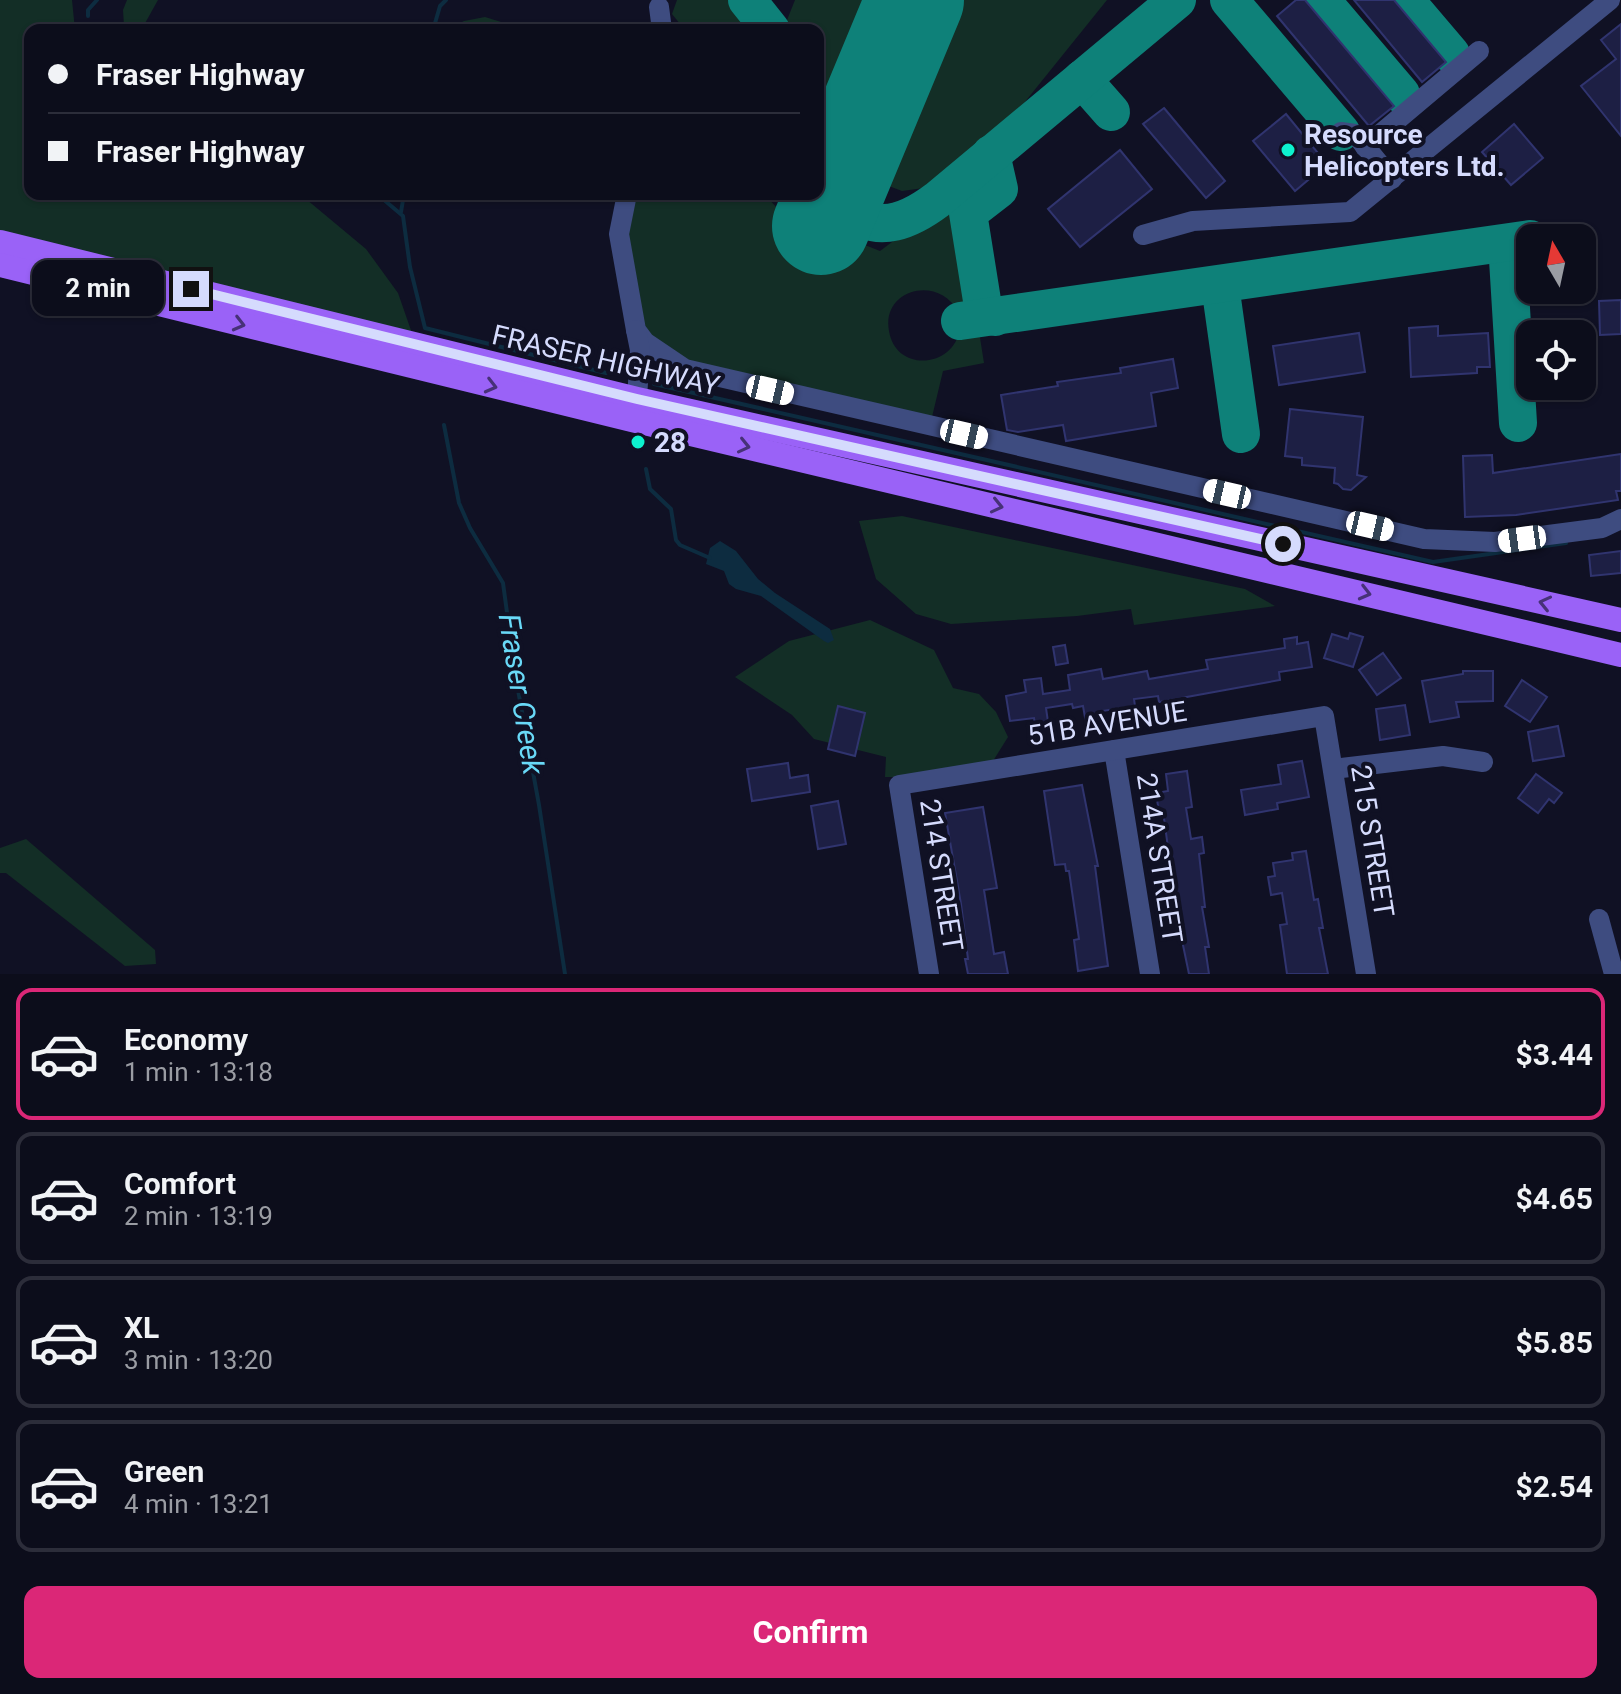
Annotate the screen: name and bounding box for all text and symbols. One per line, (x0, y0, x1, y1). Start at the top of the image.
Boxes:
text: Fraser Highway (96, 57, 305, 92)
place label: Resource Helicopters Ltd. (1304, 118, 1505, 183)
text: Fraser Highway (96, 134, 305, 169)
marker: Resource Helicopters Ltd. (1279, 141, 1297, 159)
north arrow (1516, 224, 1596, 304)
map controls (1516, 224, 1596, 400)
callout: 2 min (31, 261, 163, 317)
route end (173, 271, 209, 307)
text: 2 min (65, 273, 131, 303)
one-way arrow (232, 314, 245, 331)
street label: FRASER HIGHWAY (489, 318, 723, 403)
button: locate (1516, 320, 1596, 400)
car (744, 373, 796, 407)
one-way arrow (484, 376, 498, 393)
car (938, 417, 990, 451)
place label: 28 (654, 426, 686, 459)
marker: 28 (629, 433, 647, 451)
one-way arrow (737, 437, 751, 454)
car (1201, 477, 1253, 511)
one-way arrow (990, 496, 1004, 513)
car (1344, 509, 1396, 543)
car (1497, 524, 1547, 554)
route start (1265, 526, 1301, 562)
one-way arrow (1357, 584, 1371, 601)
one-way arrow (1539, 595, 1552, 612)
water label: Fraser Creek (491, 611, 552, 778)
street label: 51B AVENUE (1025, 695, 1189, 752)
street label: 215 STREET (1344, 763, 1401, 920)
street label: 214A STREET (1130, 771, 1189, 946)
street label: 214 STREET (913, 797, 970, 954)
icon: car (28, 1018, 100, 1090)
text: Economy (124, 1022, 248, 1057)
text: $3.44 (1515, 1037, 1593, 1072)
text: 1 min · 13:18 (124, 1057, 273, 1087)
icon: car (28, 1162, 100, 1234)
text: Comfort (124, 1166, 236, 1201)
text: $4.65 (1515, 1181, 1593, 1216)
text: 2 min · 13:19 (124, 1201, 273, 1231)
icon: car (28, 1306, 100, 1378)
text: XL (124, 1310, 159, 1345)
text: $5.85 (1515, 1325, 1593, 1360)
text: 3 min · 13:20 (124, 1345, 273, 1375)
icon: car (28, 1450, 100, 1522)
text: Green (124, 1454, 204, 1489)
text: $2.54 (1515, 1469, 1593, 1504)
text: 4 min · 13:21 (124, 1489, 273, 1519)
button: Confirm (24, 1586, 1597, 1678)

